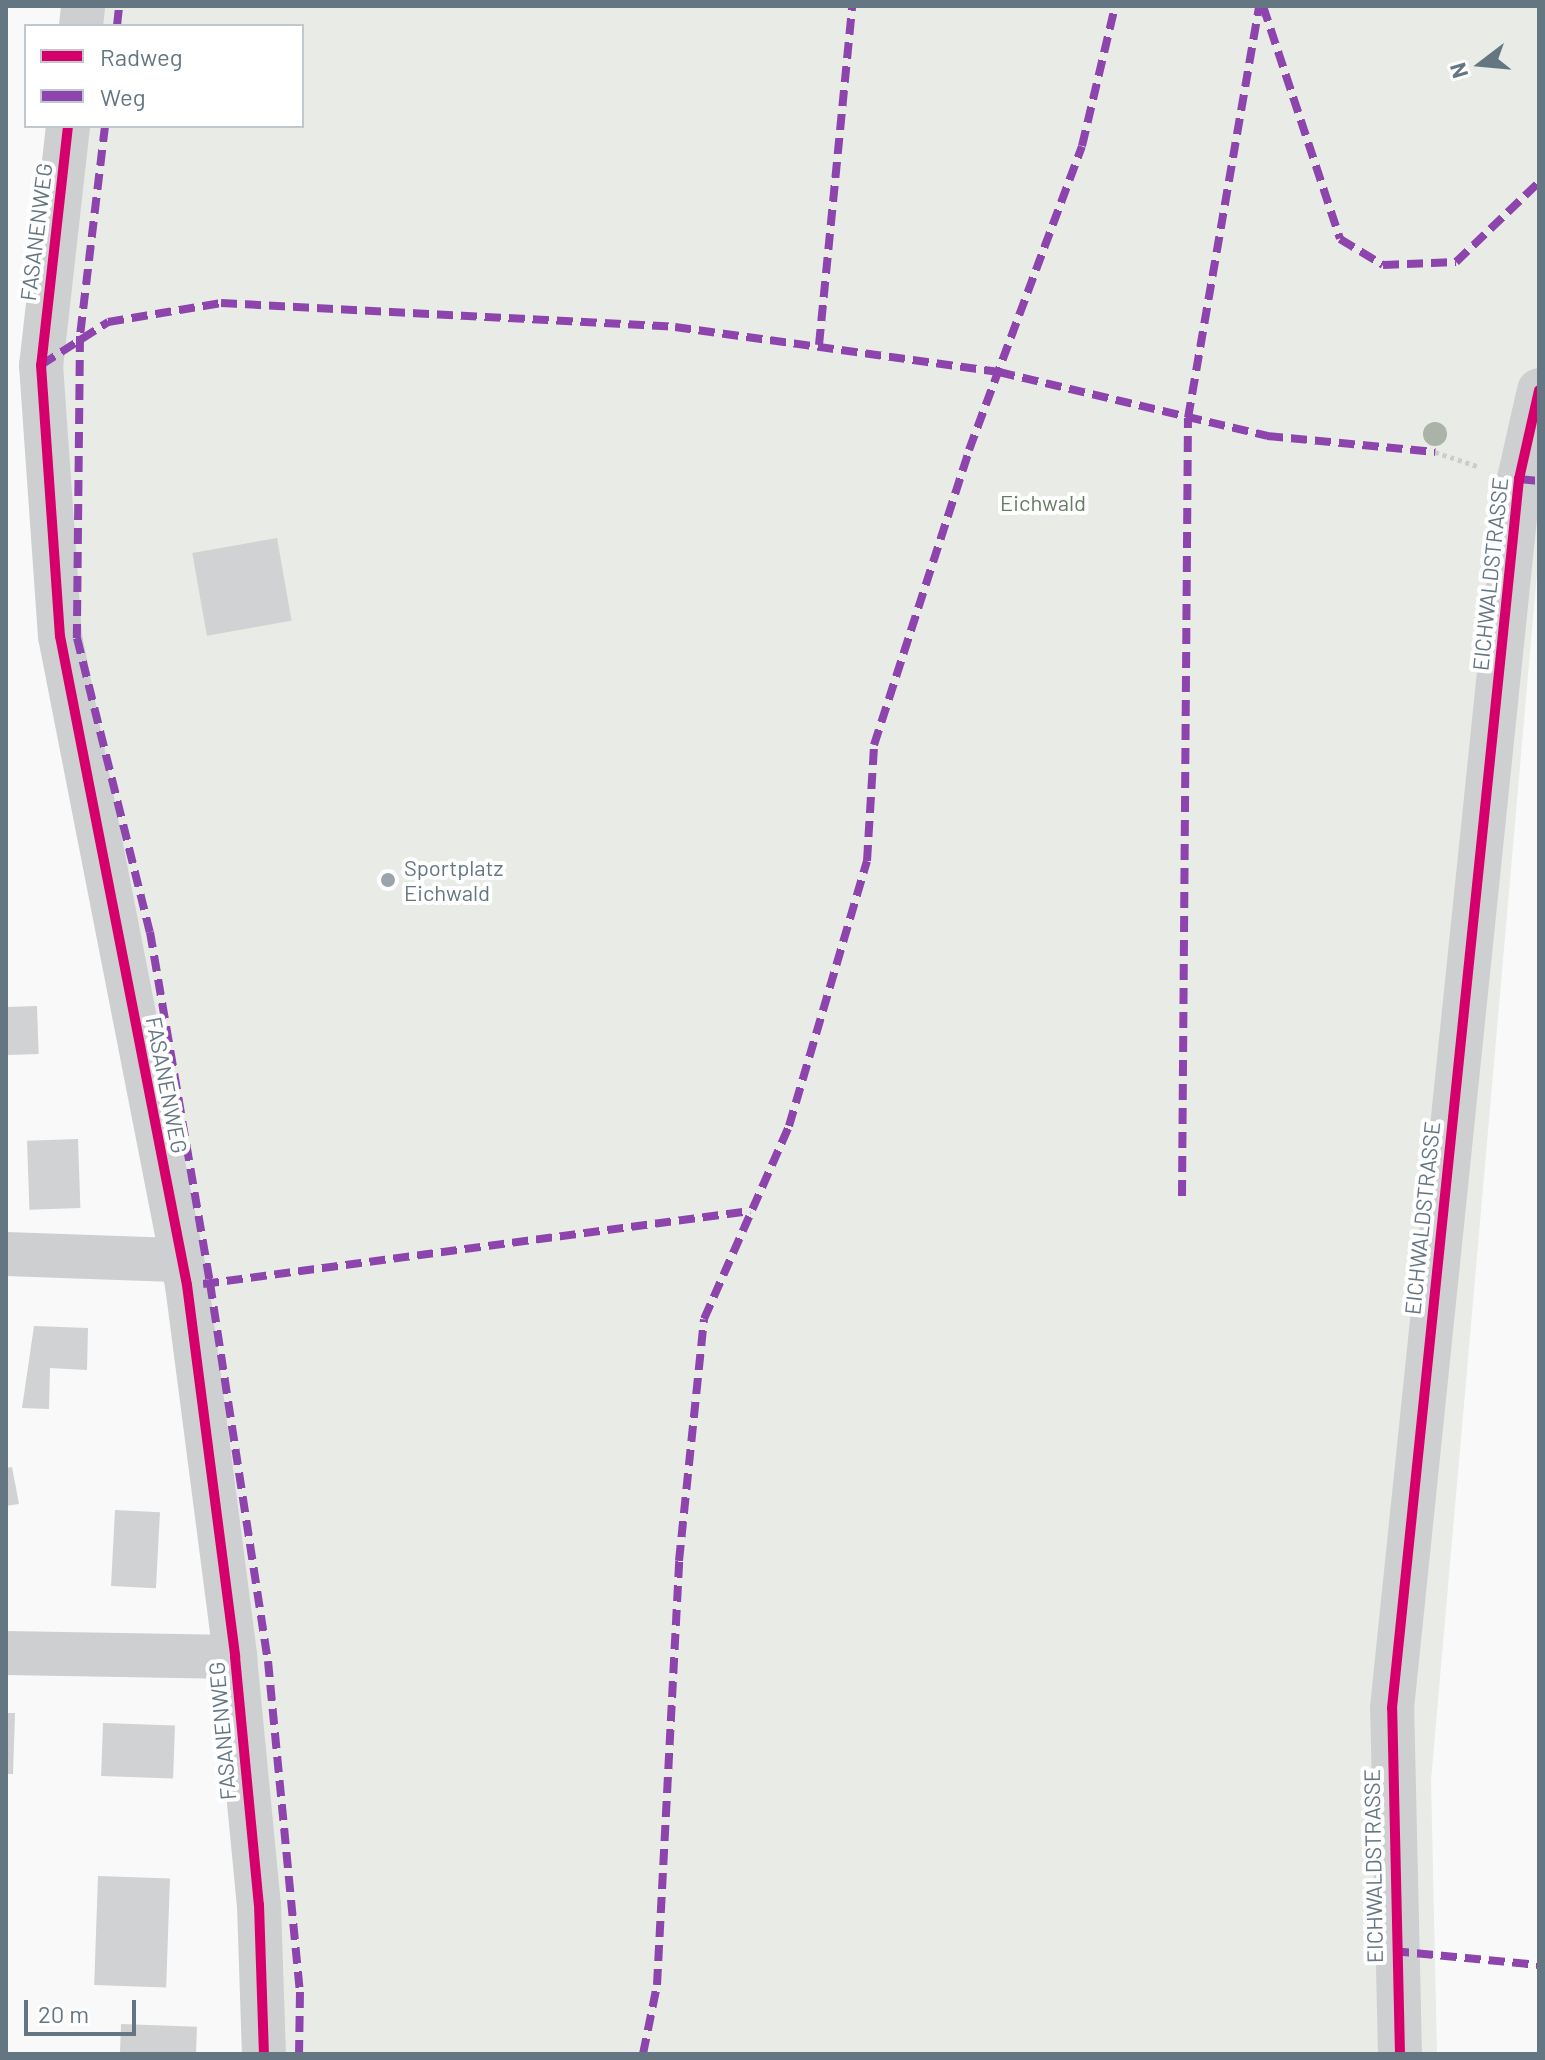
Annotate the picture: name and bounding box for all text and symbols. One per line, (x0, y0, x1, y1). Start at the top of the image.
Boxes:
legend (24, 24, 304, 128)
north arrow (1441, 24, 1521, 104)
text: Radweg (100, 42, 183, 71)
text: N (1443, 60, 1472, 81)
text: Weg (100, 82, 146, 111)
street label: FASANENWEG (14, 162, 58, 302)
street label: EICHWALDSTRASSE (1467, 476, 1513, 672)
park label: Eichwald (1000, 490, 1086, 516)
place label: Sportplatz Eichwald (404, 854, 503, 906)
marker: Sportplatz Eichwald (379, 871, 397, 889)
street label: FASANENWEG (141, 1014, 193, 1156)
street label: EICHWALDSTRASSE (1399, 1120, 1445, 1316)
street label: FASANENWEG (203, 1661, 241, 1801)
street label: EICHWALDSTRASSE (1358, 1769, 1388, 1963)
scale bar (28, 1984, 140, 2034)
text: 20 m (38, 1999, 89, 2028)

